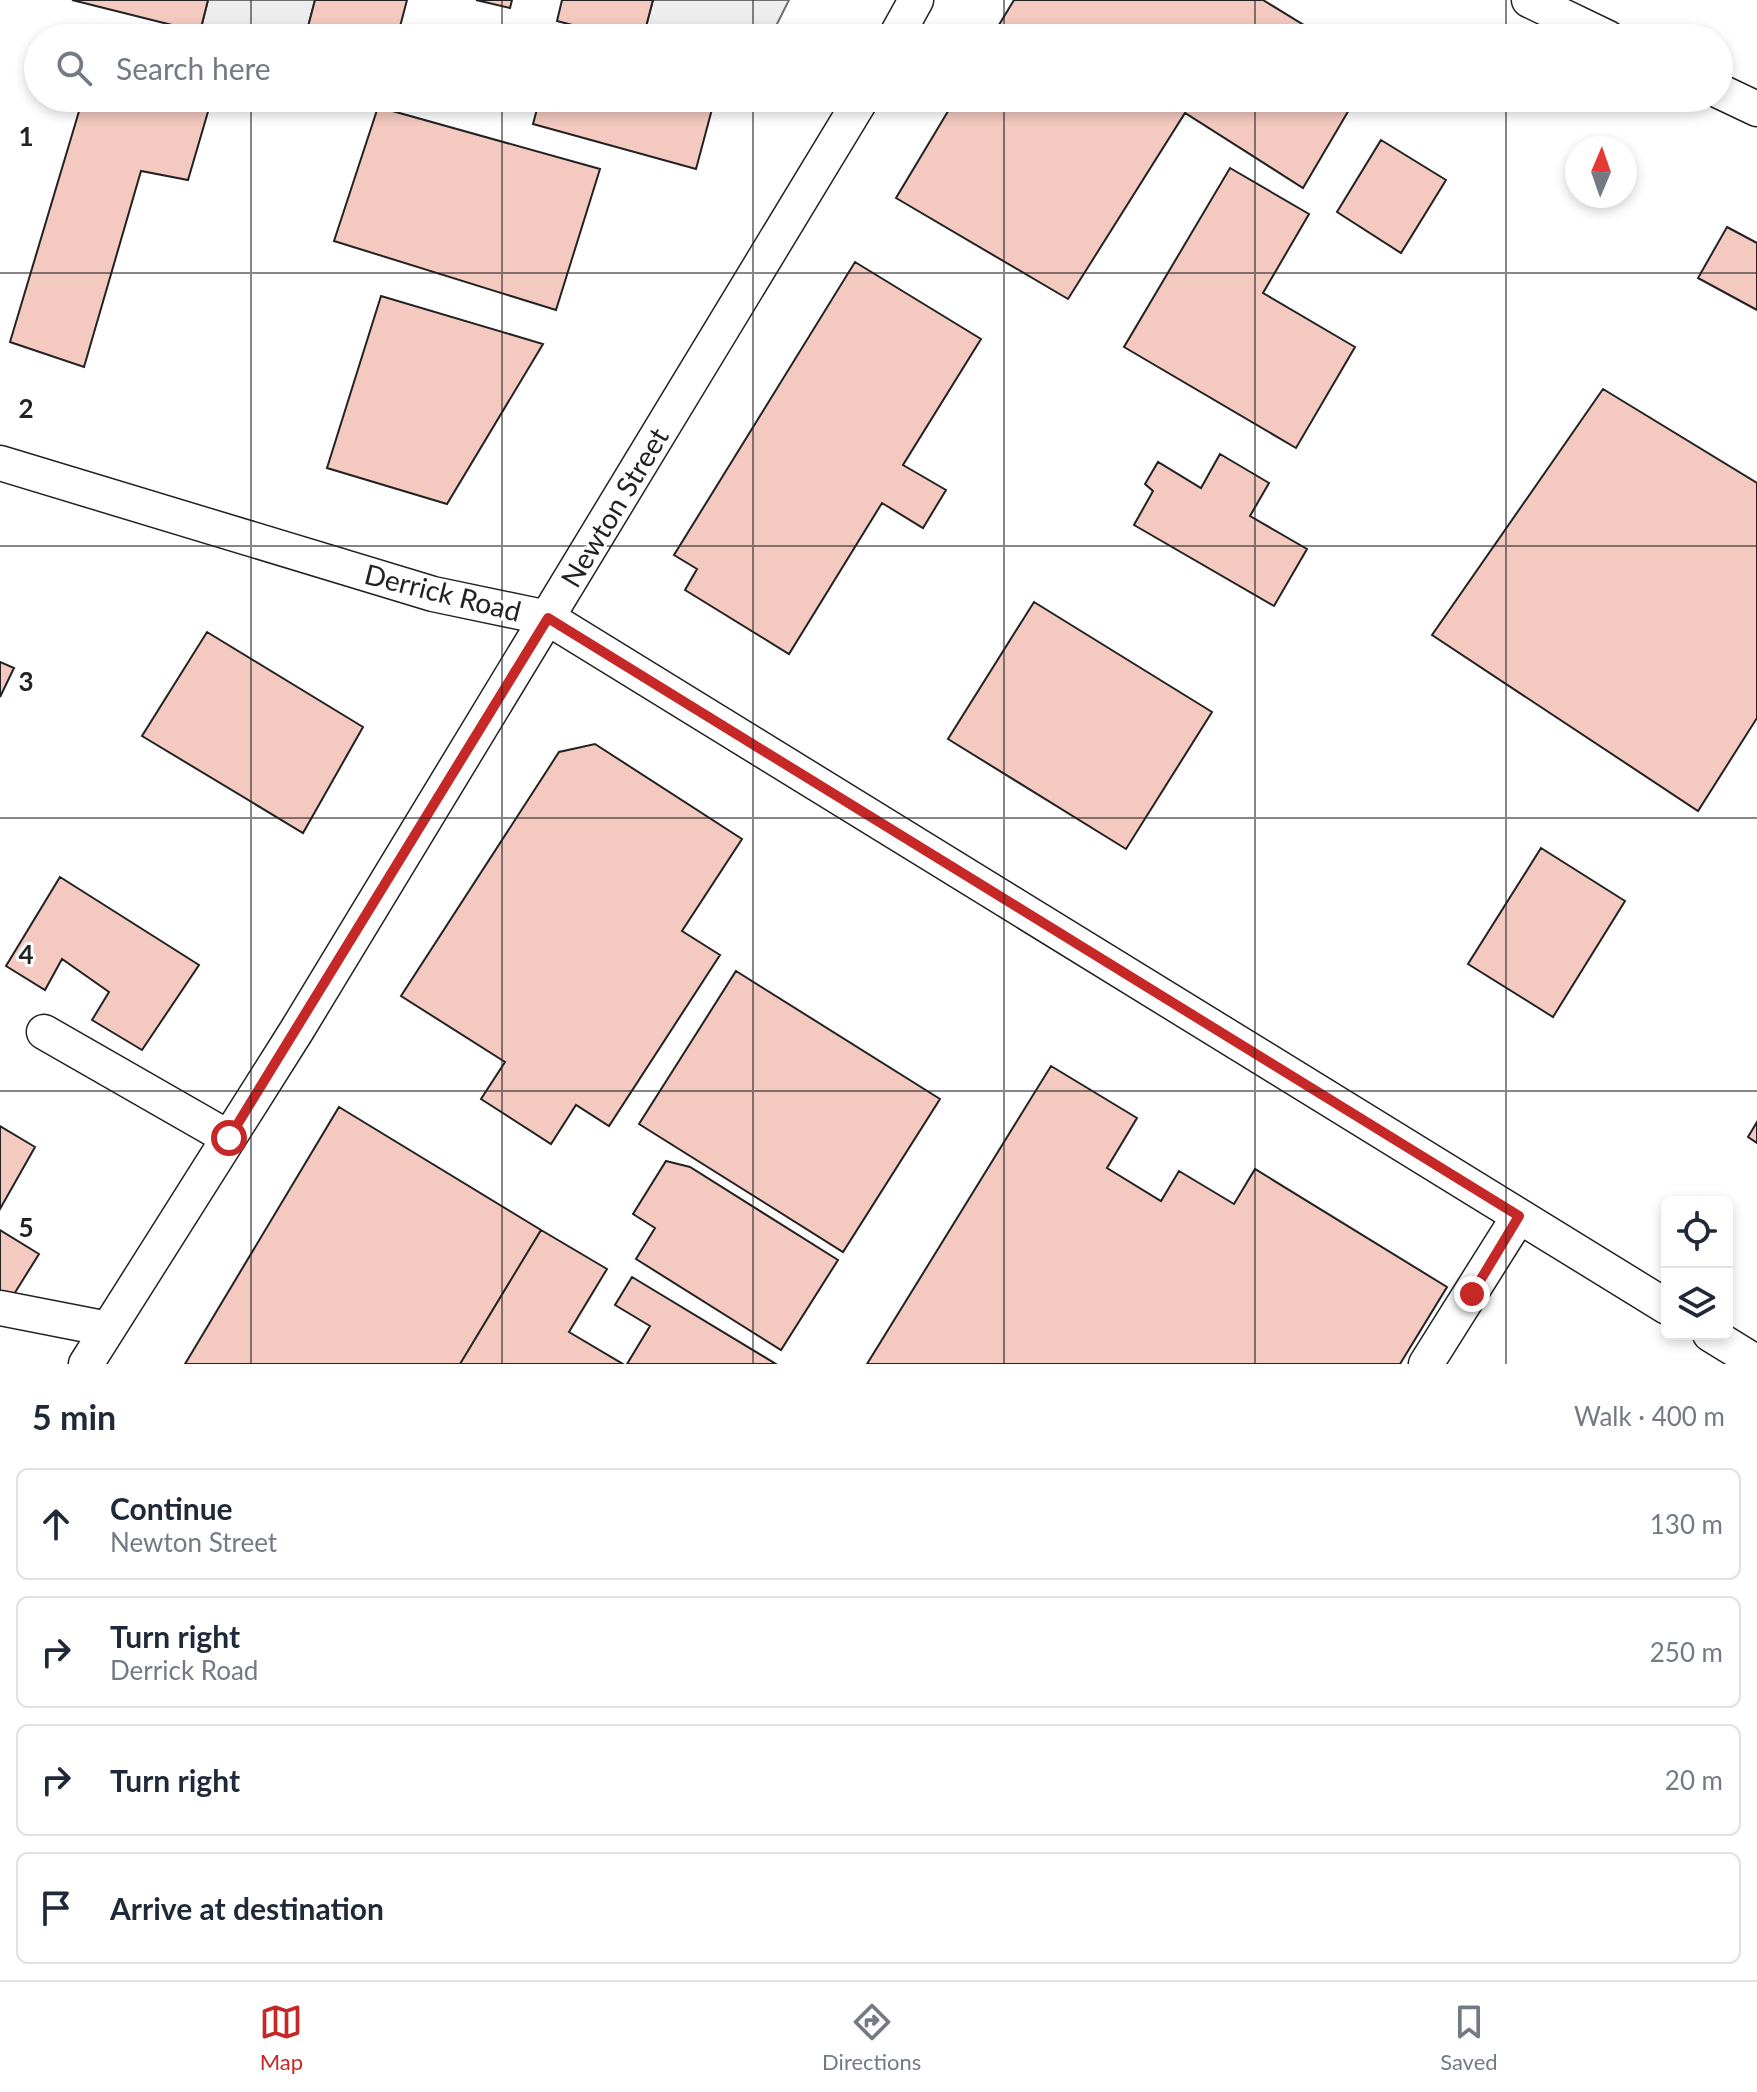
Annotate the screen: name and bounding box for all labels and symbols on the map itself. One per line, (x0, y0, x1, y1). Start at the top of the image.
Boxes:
text: 1 (18, 120, 34, 152)
north arrow (1565, 136, 1637, 208)
text: 2 (18, 392, 34, 424)
street label: Newton Street (553, 421, 675, 593)
street label: Derrick Road (361, 556, 525, 628)
text: 3 (18, 665, 34, 697)
text: 4 (18, 938, 34, 970)
route start (211, 1120, 247, 1156)
text: 5 (18, 1211, 34, 1243)
route end (1454, 1276, 1490, 1312)

